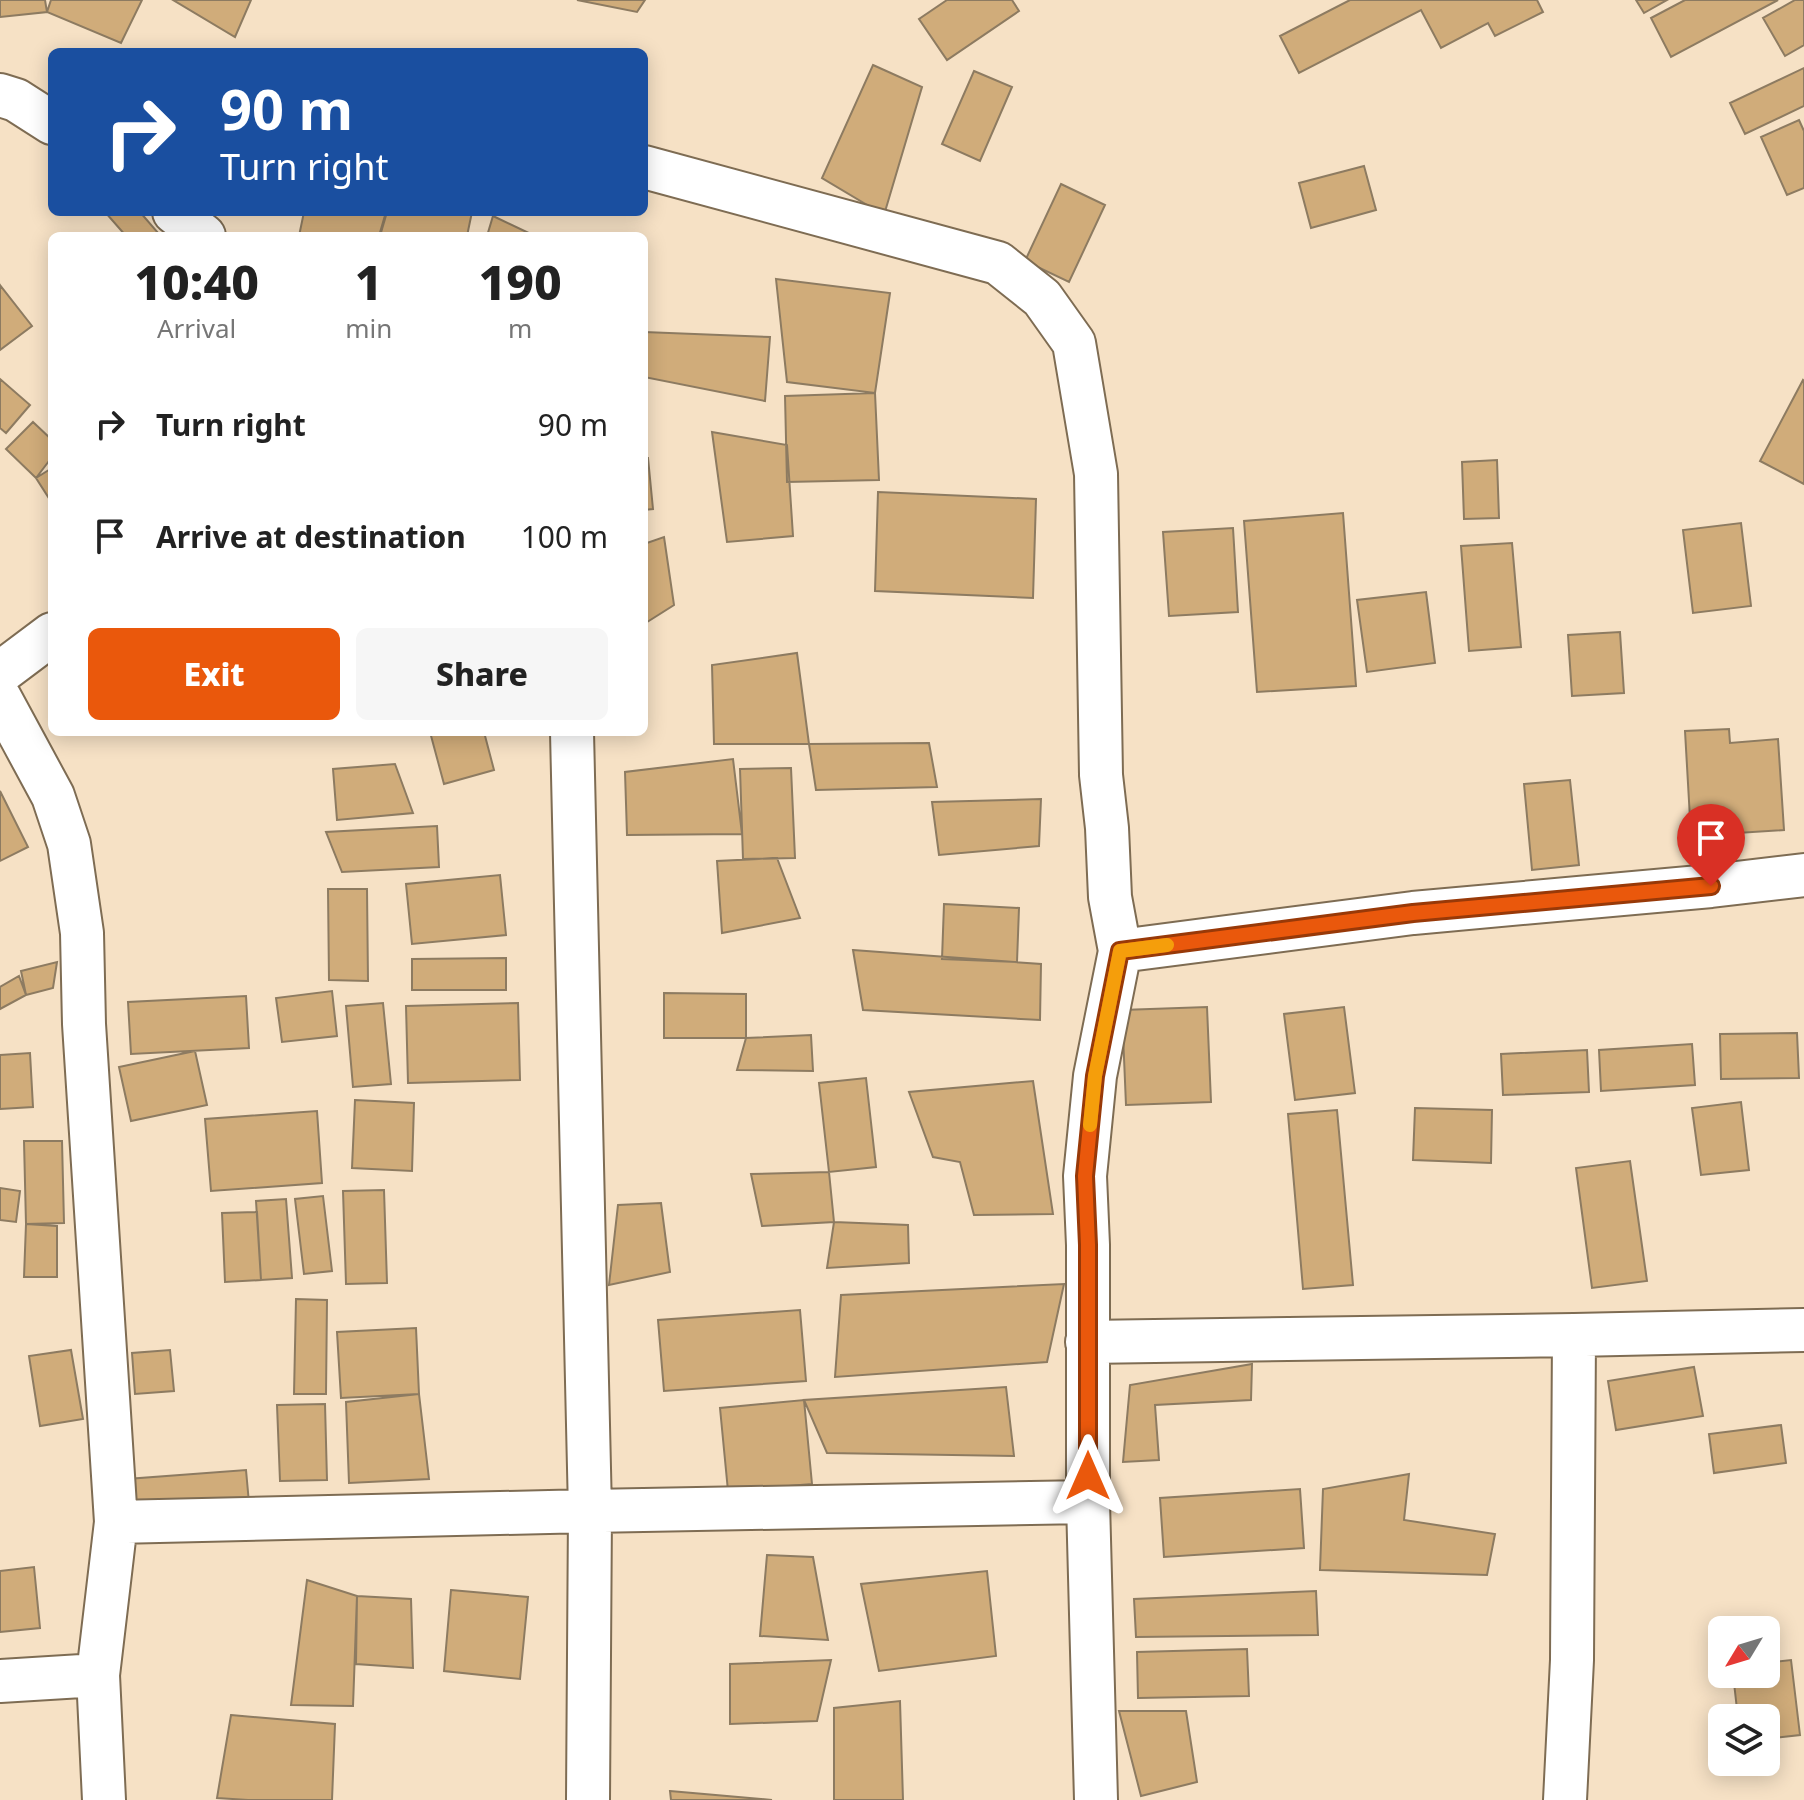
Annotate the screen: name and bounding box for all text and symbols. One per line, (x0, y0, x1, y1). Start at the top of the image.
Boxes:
text: 90 m (220, 70, 353, 146)
icon: right (88, 80, 192, 184)
text: Turn right (220, 142, 388, 191)
text: 10:40 (134, 249, 259, 314)
text: 1 (355, 249, 383, 314)
text: 190 (479, 249, 562, 314)
text: Arrival (157, 310, 236, 346)
text: min (345, 310, 392, 346)
text: m (508, 310, 532, 346)
icon: right (88, 402, 132, 446)
text: Turn right (156, 404, 306, 445)
text: 90 m (538, 404, 608, 445)
icon: arrive (88, 514, 132, 558)
text: Arrive at destination (156, 516, 466, 557)
text: 100 m (521, 516, 608, 557)
button: Exit (88, 628, 340, 720)
button: Share (356, 628, 608, 720)
pin (1677, 804, 1745, 886)
icon: arrive (1689, 816, 1733, 860)
position arrow (1046, 1434, 1130, 1518)
north arrow (1708, 1616, 1780, 1688)
map controls (1708, 1616, 1780, 1776)
button: layers (1708, 1704, 1780, 1776)

